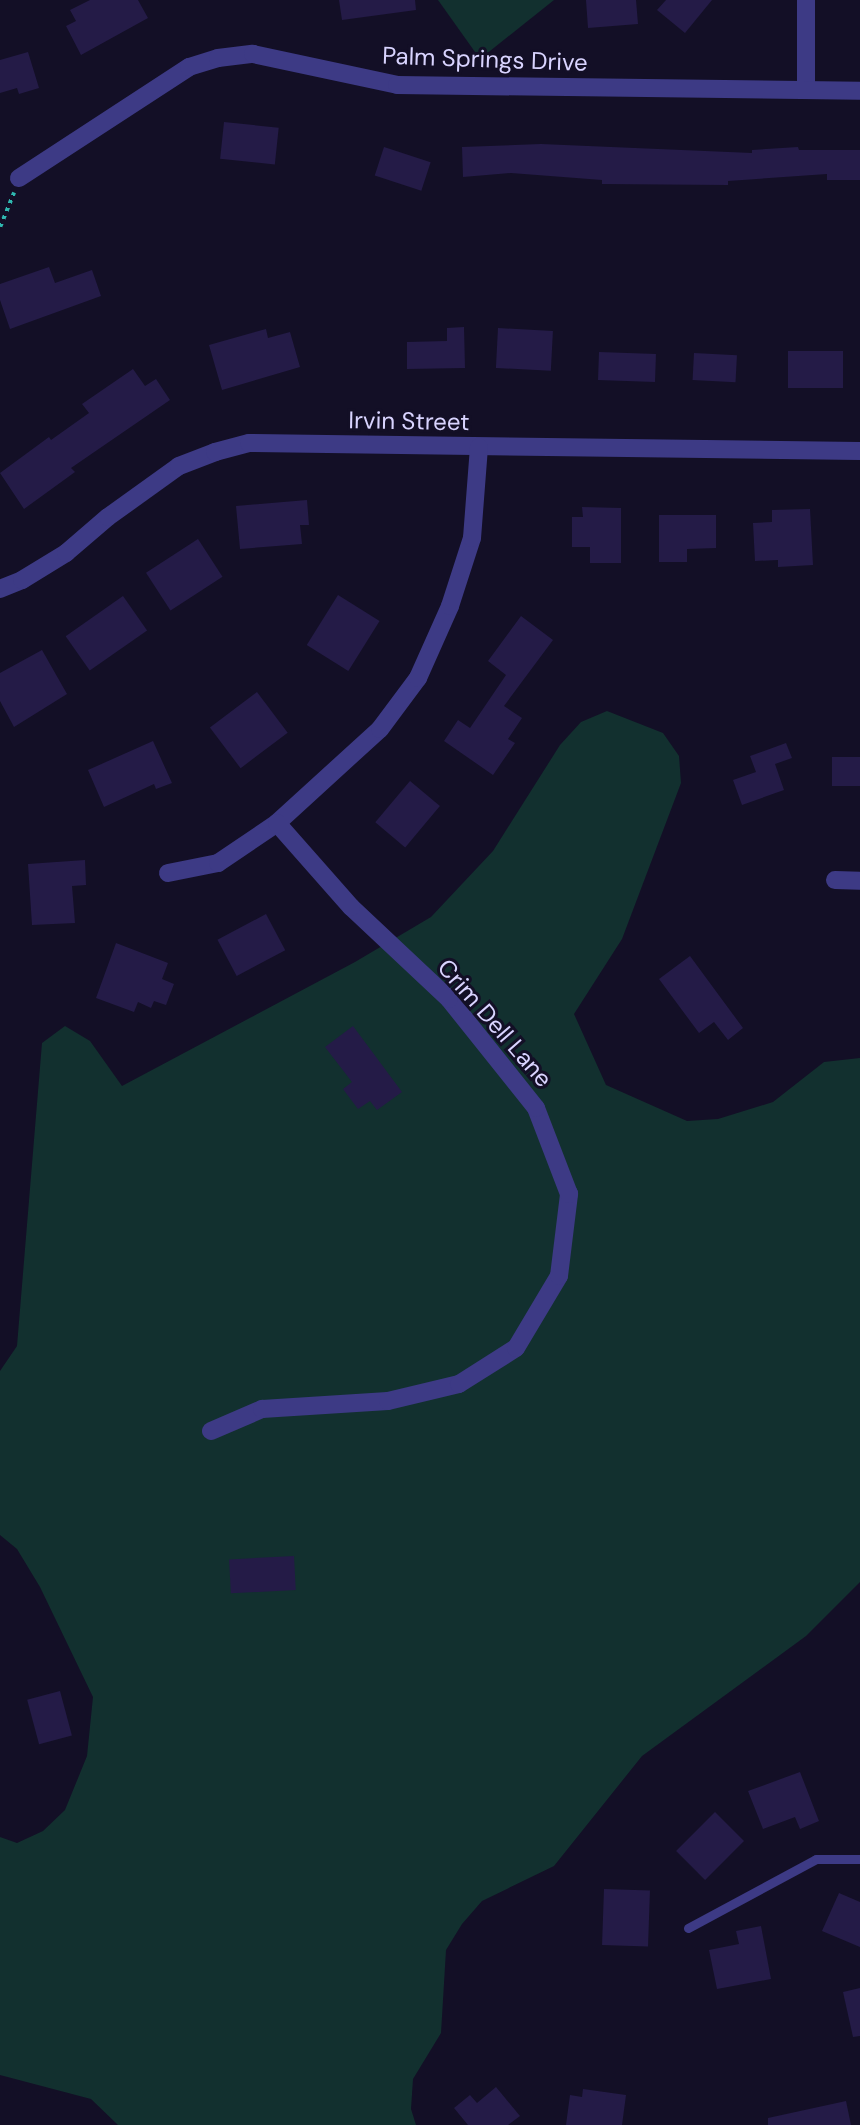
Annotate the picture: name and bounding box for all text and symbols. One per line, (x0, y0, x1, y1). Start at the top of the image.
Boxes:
street label: Palm Springs Drive (382, 41, 588, 77)
street label: Irvin Street (348, 406, 470, 436)
street label: Crim Dell Lane (432, 953, 558, 1093)

